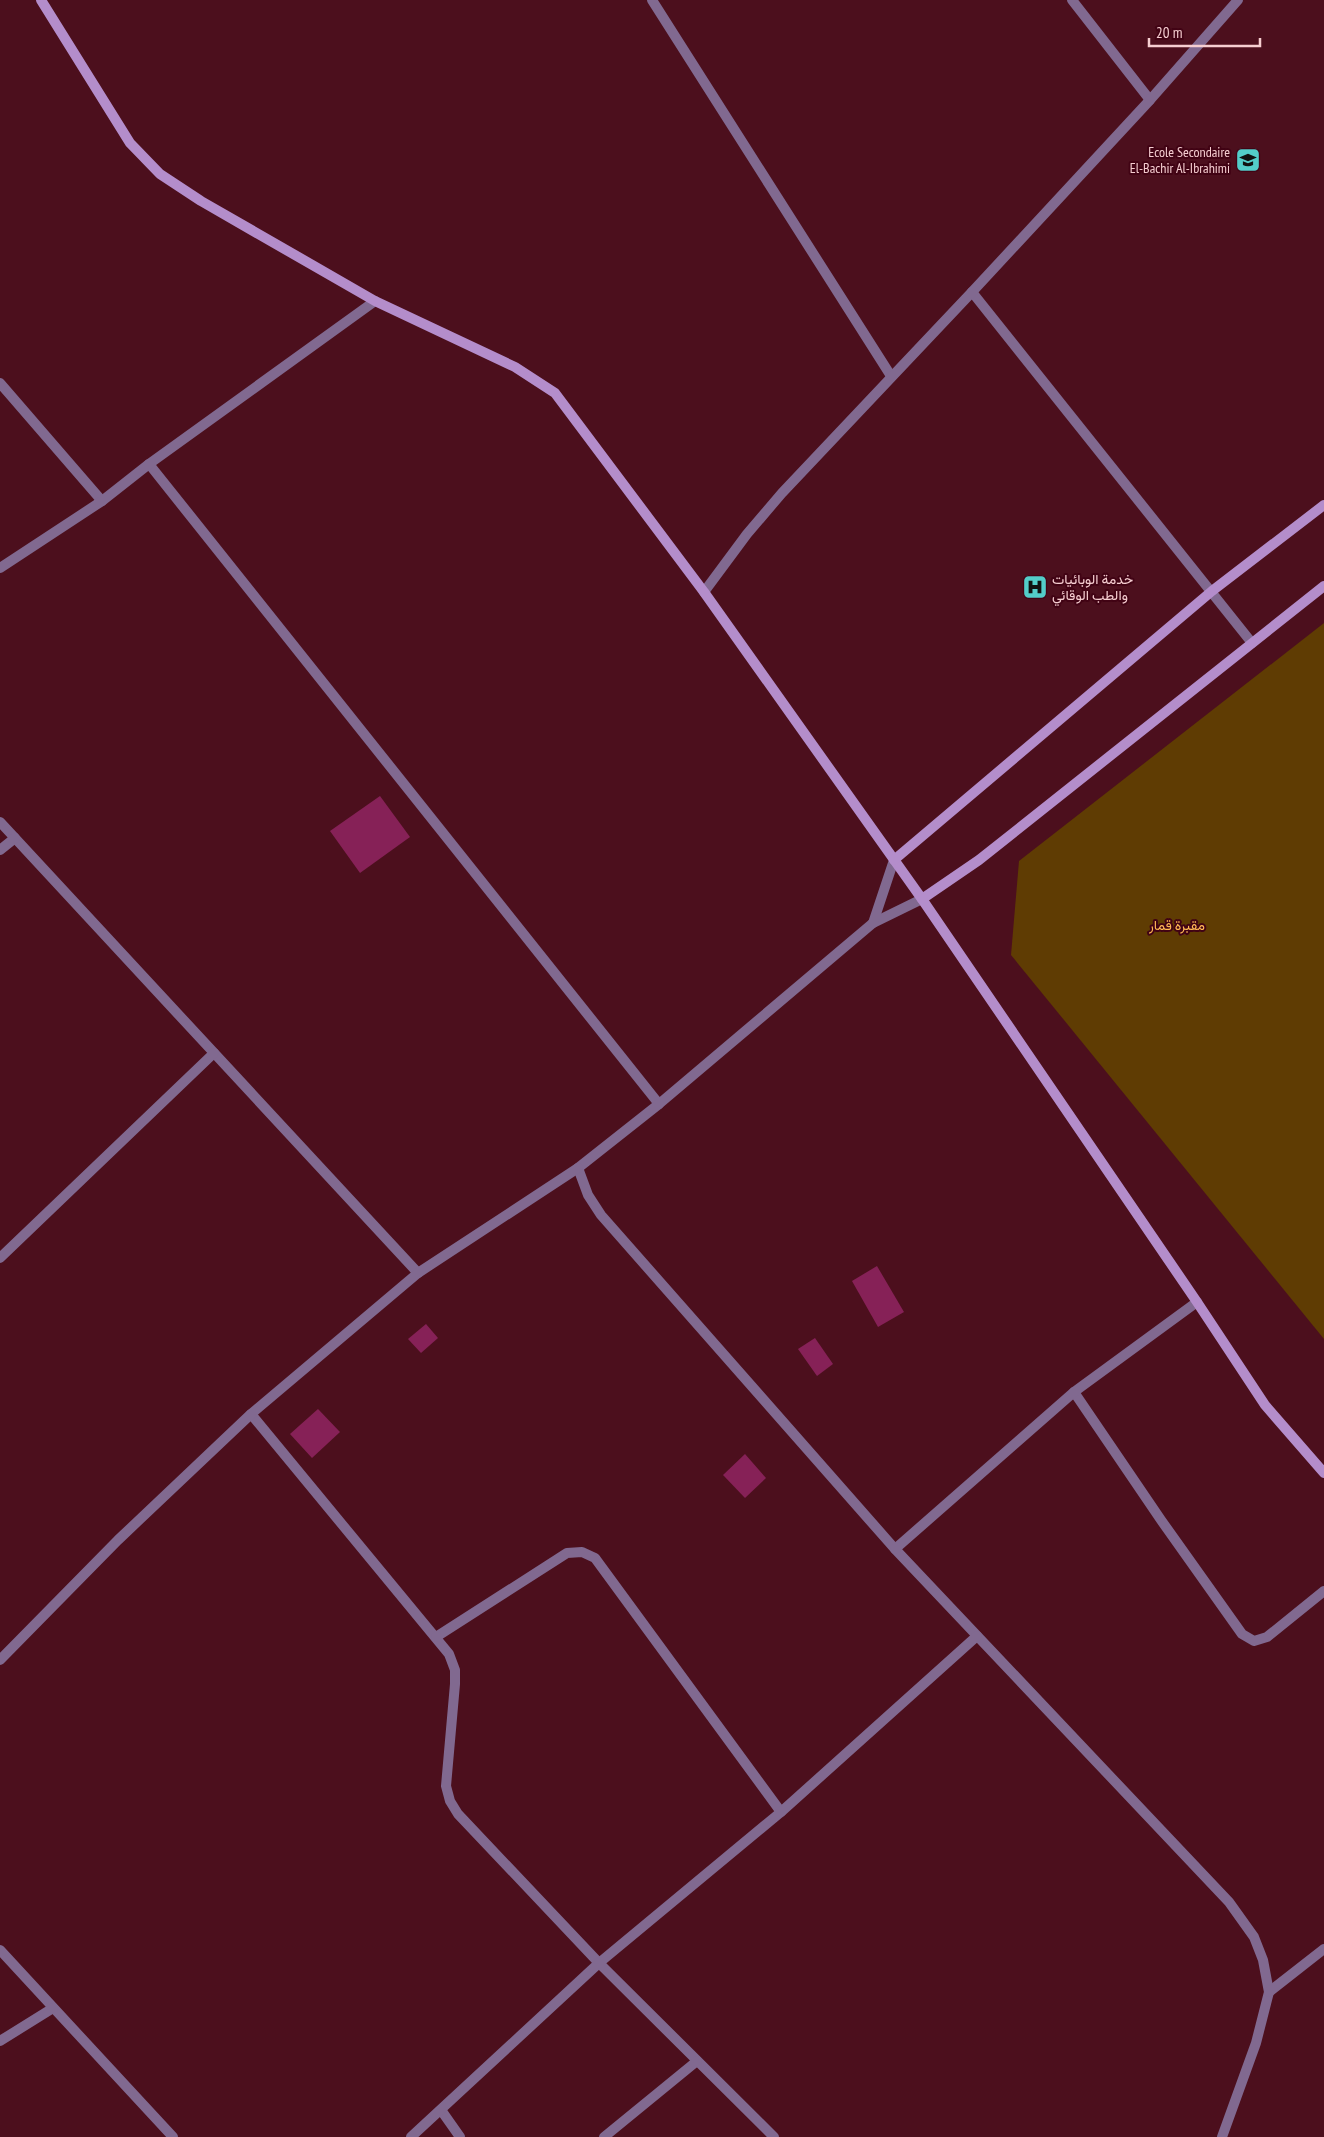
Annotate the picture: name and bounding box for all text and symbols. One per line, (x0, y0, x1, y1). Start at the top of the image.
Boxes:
scale bar (1149, 15, 1260, 47)
text: 20 m (1156, 23, 1182, 42)
place label: Ecole Secondaire El-Bachir Al-Ibrahimi (1130, 143, 1230, 177)
school or university icon: Ecole Secondaire El-Bachir Al-Ibrahimi (1235, 147, 1261, 173)
place label: خدمة الوبائيات والطب الوقائي (1052, 570, 1133, 607)
hospital icon: خدمة الوبائيات والطب الوقائي (1022, 574, 1048, 600)
park label: مقبرة قمار (1148, 916, 1205, 934)

